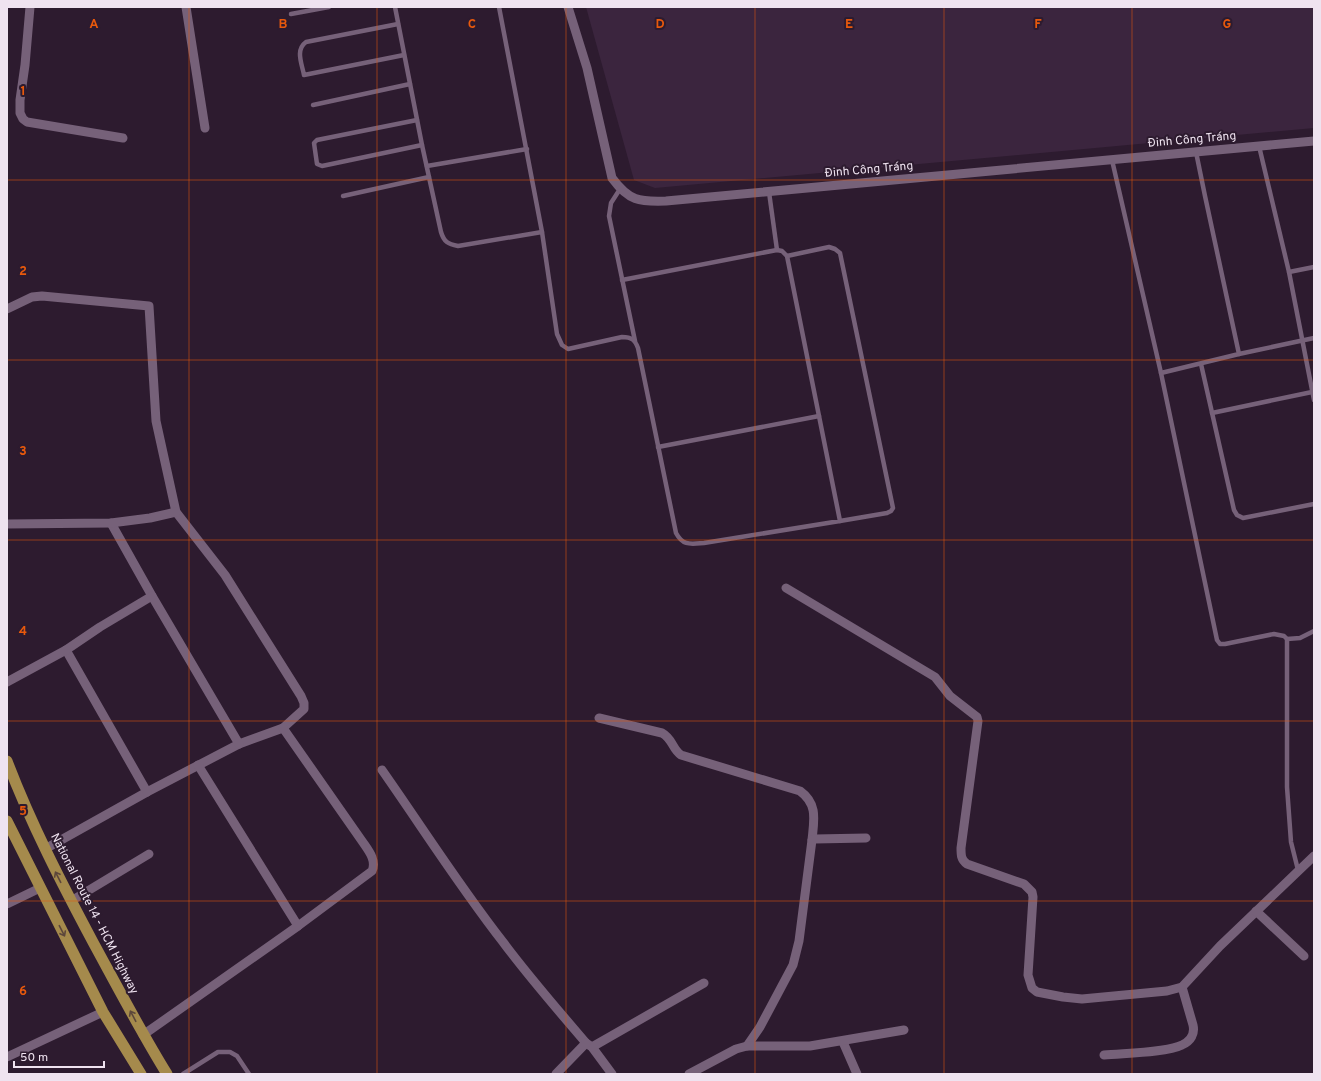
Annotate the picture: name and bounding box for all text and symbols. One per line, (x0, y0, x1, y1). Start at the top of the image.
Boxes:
text: A (89, 17, 99, 33)
text: B (279, 17, 288, 33)
text: C (468, 17, 476, 33)
text: D (655, 17, 665, 33)
text: E (845, 17, 853, 33)
text: F (1034, 17, 1042, 33)
text: G (1223, 17, 1232, 33)
text: 1 (20, 84, 26, 100)
street label: Đinh Công Tráng (1147, 128, 1237, 152)
street label: Đinh Công Tráng (824, 158, 914, 182)
text: 2 (19, 264, 27, 280)
text: 3 (19, 444, 27, 460)
text: 4 (19, 624, 27, 640)
text: 5 (19, 804, 27, 820)
street label: National Route 14 - HCM Highway (46, 831, 142, 997)
one-way arrow (54, 871, 61, 883)
one-way arrow (59, 925, 66, 937)
text: 6 (19, 984, 27, 1000)
one-way arrow (129, 1010, 136, 1022)
scale bar (14, 1043, 104, 1069)
text: 50 m (20, 1050, 48, 1066)

